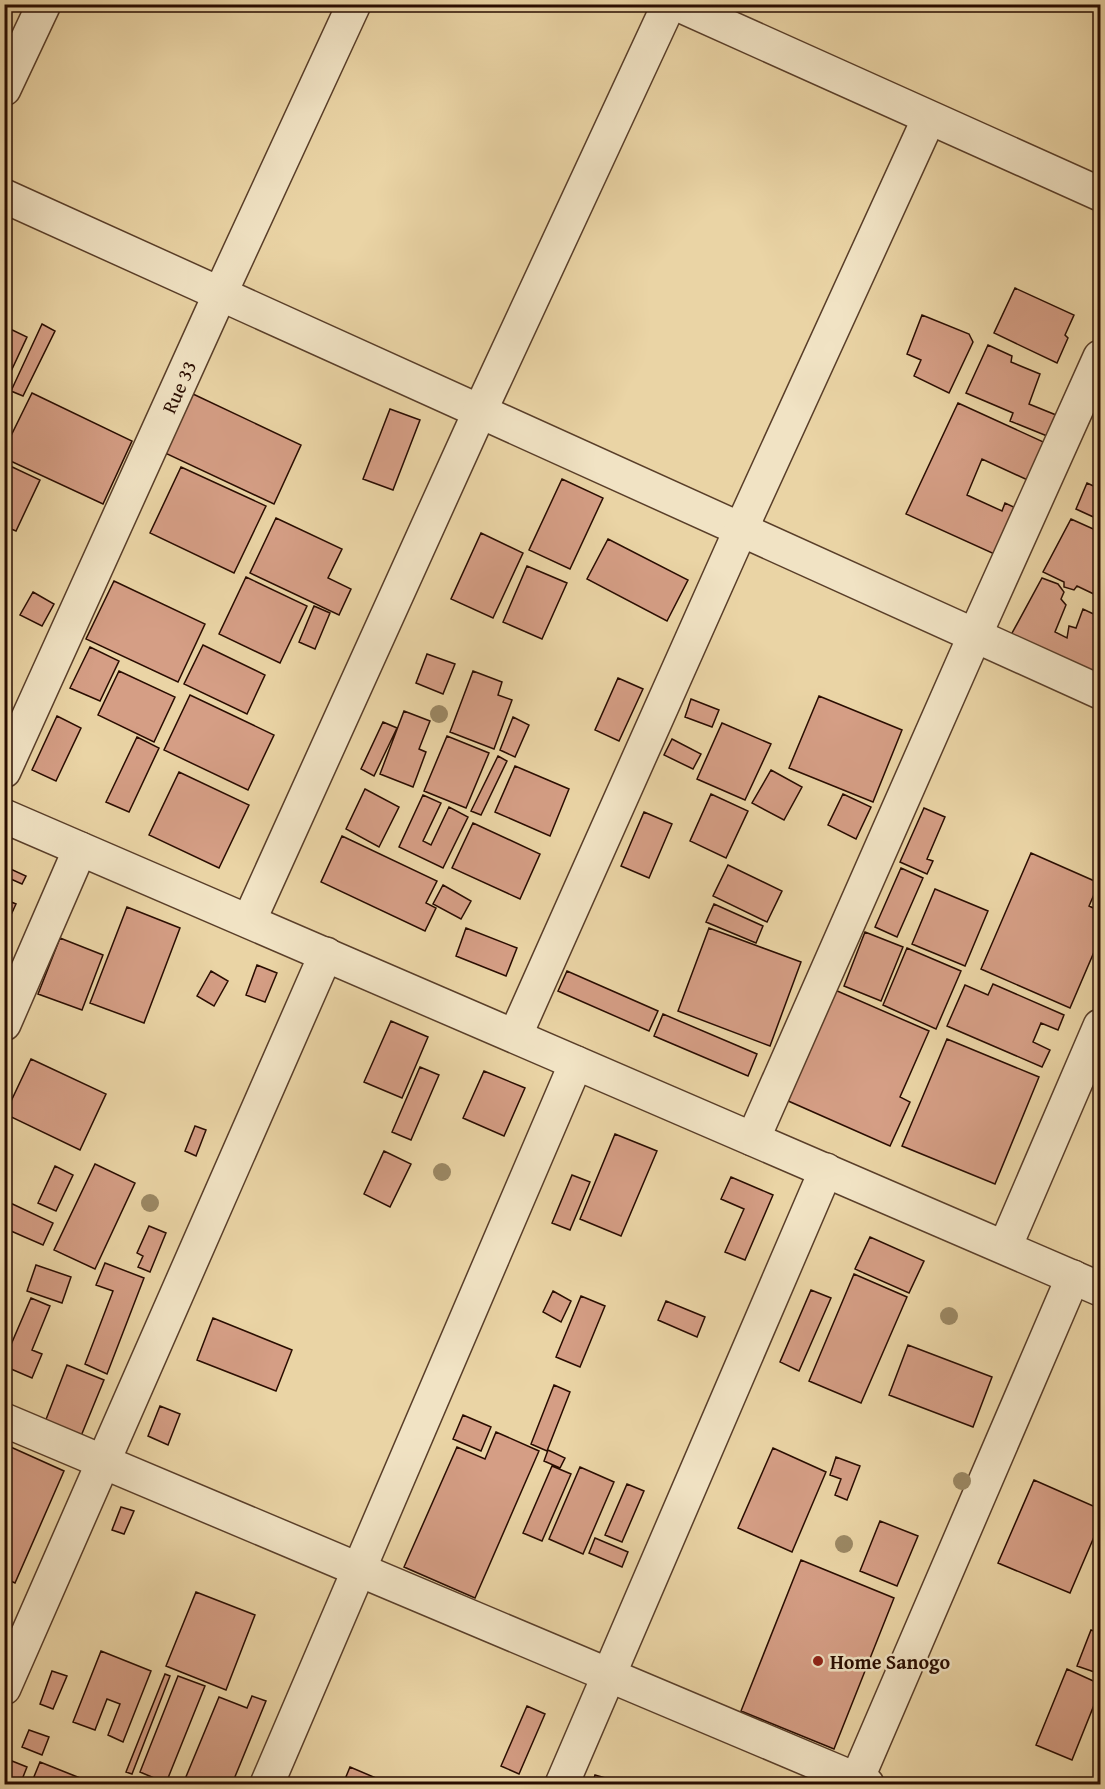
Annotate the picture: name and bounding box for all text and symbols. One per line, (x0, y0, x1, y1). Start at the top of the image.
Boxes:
street label: Rue 33 (153, 355, 203, 418)
place label: Home Sanogo (830, 1647, 951, 1676)
marker: Home Sanogo (811, 1654, 825, 1668)

